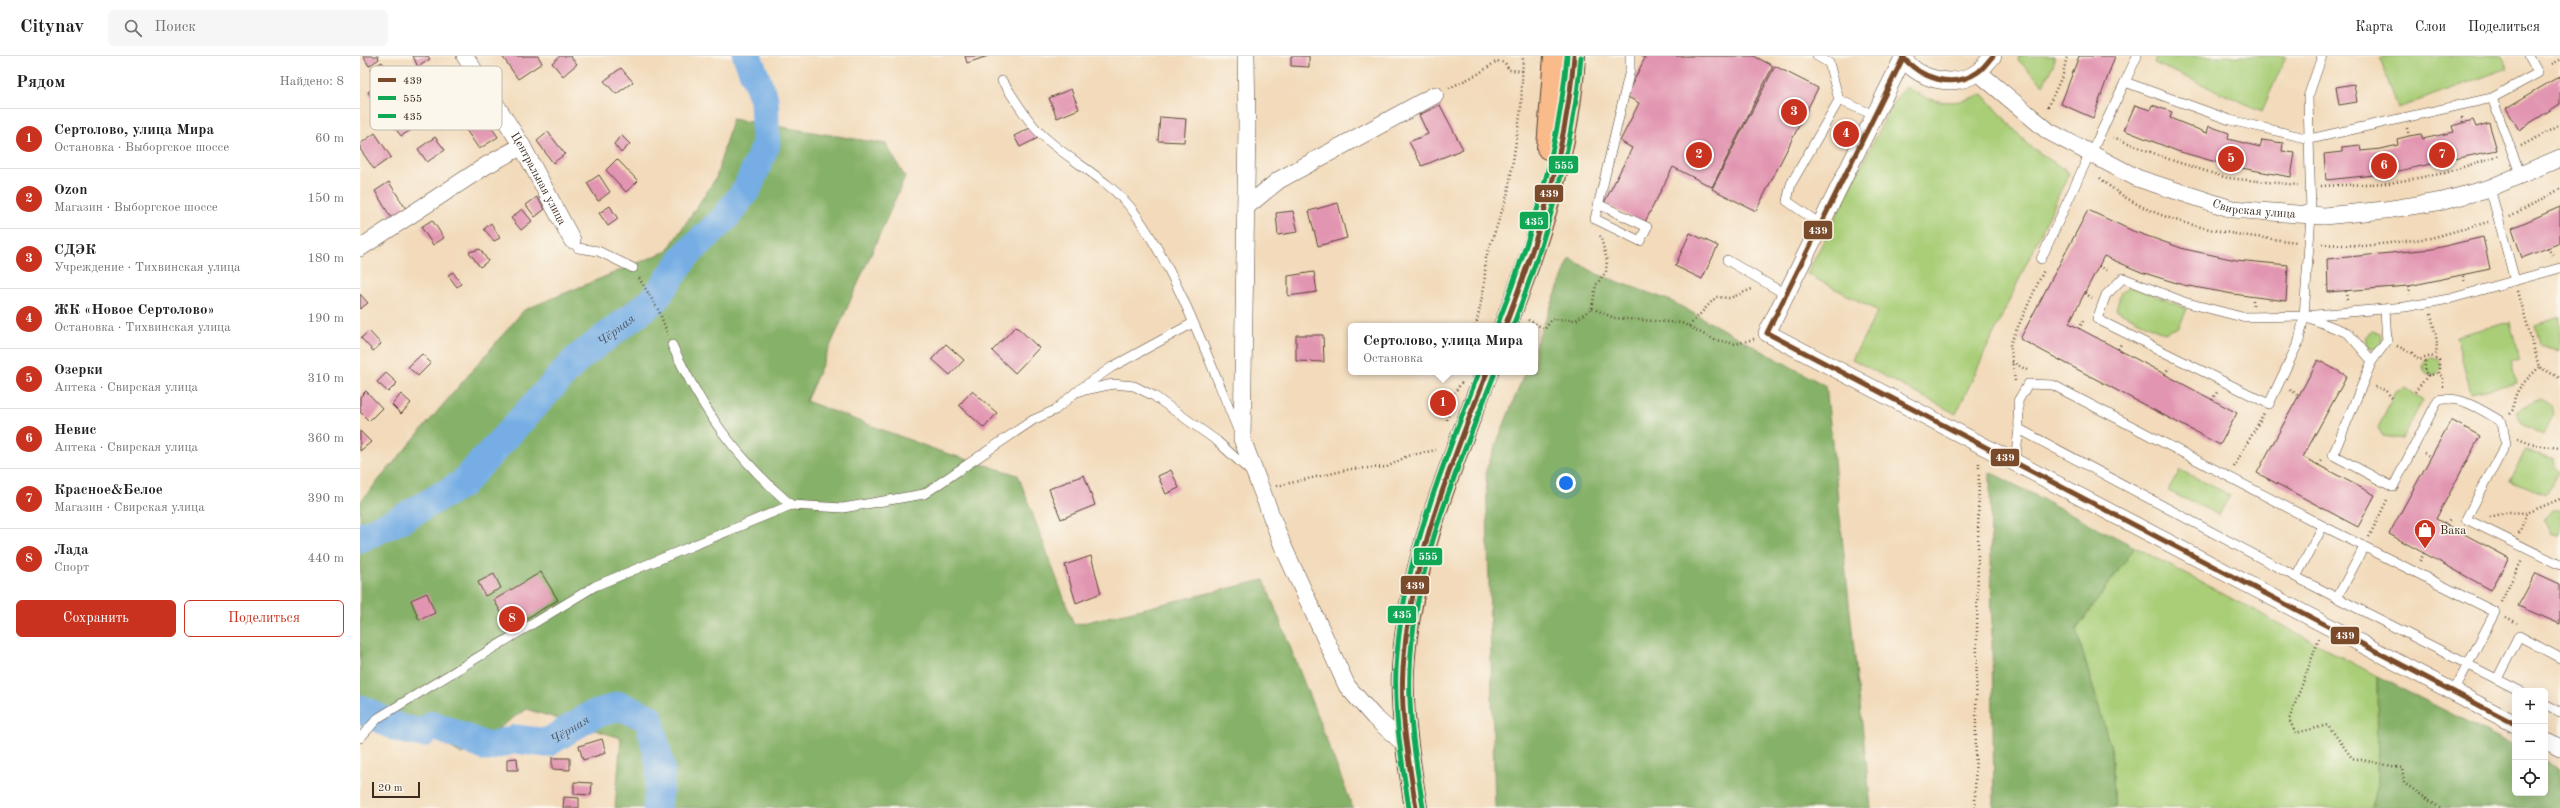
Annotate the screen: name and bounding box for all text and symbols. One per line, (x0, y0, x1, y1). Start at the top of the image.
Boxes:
search box (108, 10, 388, 46)
icon: search (122, 17, 144, 39)
text: Citynav (20, 18, 84, 37)
text: Поиск (154, 20, 196, 35)
text: Карта (2355, 20, 2393, 34)
text: Слои (2415, 20, 2446, 34)
text: Поделиться (2468, 20, 2540, 34)
legend (370, 66, 502, 130)
text: Рядом (16, 74, 65, 91)
text: Найдено: 8 (280, 75, 344, 88)
text: 439 (403, 76, 422, 87)
text: 555 (403, 94, 422, 105)
pin: 3 (1781, 97, 1807, 127)
text: 435 (403, 112, 422, 123)
pin: 4 (1833, 119, 1859, 149)
text: Сертолово, улица Мира (54, 123, 214, 138)
street label: Центральная улица (508, 130, 568, 227)
text: 1 (25, 132, 33, 145)
text: 60 m (315, 132, 344, 145)
pin: 2 (1686, 140, 1712, 170)
pin: 7 (2429, 140, 2455, 170)
text: Остановка · Выборгское шоссе (54, 141, 229, 154)
pin: 5 (2218, 144, 2244, 174)
pin: 6 (2371, 151, 2397, 181)
line badge: 555 (1548, 155, 1579, 174)
text: 555 (1554, 161, 1574, 172)
text: Ozon (54, 183, 87, 198)
line badge: 439 (1534, 184, 1564, 203)
text: 439 (1539, 189, 1559, 200)
text: 2 (25, 192, 33, 205)
text: 150 m (307, 192, 344, 205)
street label: Свирская улица (2211, 198, 2296, 221)
text: Магазин · Выборгское шоссе (54, 201, 218, 214)
line badge: 435 (1519, 211, 1549, 230)
text: 435 (1524, 217, 1544, 228)
line badge: 439 (1803, 220, 1833, 240)
text: 439 (1808, 226, 1828, 237)
text: СДЭК (54, 243, 96, 258)
text: 3 (25, 252, 33, 265)
text: 180 m (307, 252, 344, 265)
text: Учреждение · Тихвинская улица (54, 261, 240, 274)
text: ЖК «Новое Сертолово» (54, 303, 215, 318)
text: 4 (25, 312, 33, 325)
text: 190 m (307, 312, 344, 325)
water label: Чёрная (595, 312, 638, 349)
text: Остановка · Тихвинская улица (54, 321, 231, 334)
popup (1348, 323, 1538, 375)
text: Сертолово, улица Мира (1363, 334, 1523, 349)
text: Остановка (1363, 352, 1423, 365)
text: Озерки (54, 363, 103, 378)
text: 5 (25, 372, 33, 385)
text: 310 m (307, 372, 344, 385)
text: Аптека · Свирская улица (54, 381, 198, 394)
pin: 1 (1430, 388, 1456, 418)
text: Невис (54, 423, 97, 438)
text: 6 (25, 432, 33, 445)
text: 360 m (307, 432, 344, 445)
text: Аптека · Свирская улица (54, 441, 198, 454)
line badge: 439 (1990, 448, 2020, 467)
text: 439 (1995, 453, 2015, 464)
your location (1556, 473, 1576, 493)
text: Красное&Белое (54, 483, 163, 498)
text: 7 (25, 492, 33, 505)
text: 390 m (307, 492, 344, 505)
text: Магазин · Свирская улица (54, 501, 205, 514)
shop icon: Вака (2412, 517, 2438, 550)
place label: Вака (2440, 525, 2466, 537)
text: Лада (54, 543, 89, 558)
line badge: 555 (1413, 547, 1443, 566)
text: 8 (25, 552, 33, 565)
text: 440 m (307, 552, 344, 565)
text: 555 (1418, 552, 1438, 563)
text: Спорт (54, 561, 89, 574)
line badge: 439 (1400, 575, 1430, 595)
text: 439 (1405, 581, 1425, 592)
button: Сохранить (16, 600, 176, 637)
button: Поделиться (184, 600, 344, 637)
pin: 8 (499, 604, 525, 634)
line badge: 435 (1387, 605, 1417, 624)
text: 435 (1392, 610, 1412, 621)
line badge: 439 (2330, 626, 2360, 645)
text: 439 (2335, 631, 2355, 642)
map controls (2512, 688, 2548, 796)
button: + (2512, 688, 2548, 724)
water label: Чёрная (549, 713, 592, 747)
button: − (2512, 724, 2548, 760)
button: locate (2512, 760, 2548, 796)
scale bar (372, 780, 420, 799)
text: 20 m (378, 783, 403, 794)

